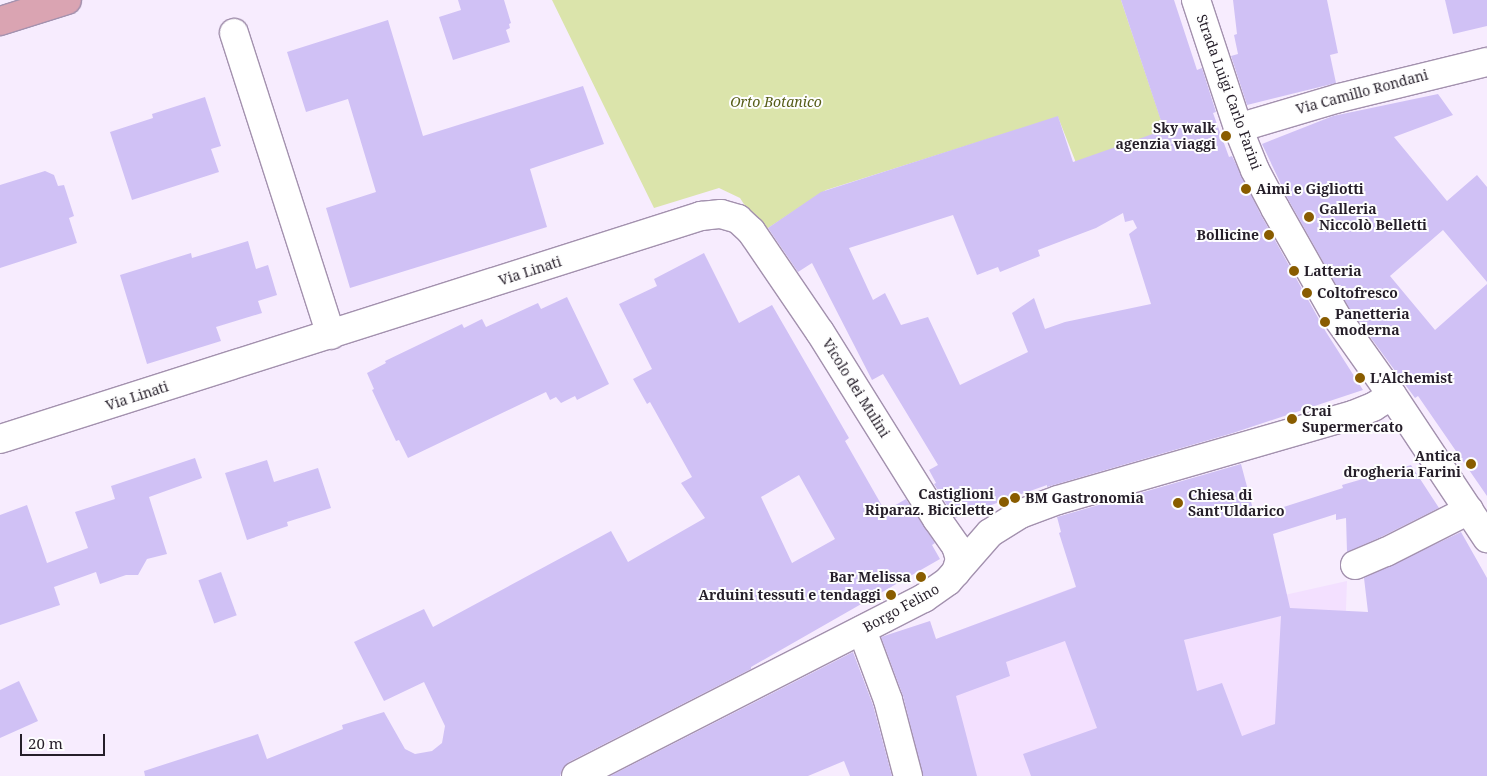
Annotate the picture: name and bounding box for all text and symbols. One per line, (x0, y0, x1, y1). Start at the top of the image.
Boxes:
street label: Strada Luigi Carlo Farini (1193, 12, 1265, 172)
street label: Via Camillo Rondani (1294, 66, 1430, 118)
park label: Orto Botanico (730, 94, 822, 110)
place label: Sky walk agenzia viaggi (1116, 120, 1216, 152)
marker: Sky walk agenzia viaggi (1220, 130, 1232, 142)
place label: Aimi e Gigliotti (1256, 181, 1364, 197)
marker: Aimi e Gigliotti (1240, 183, 1252, 195)
place label: Galleria Niccolò Belletti (1319, 201, 1427, 233)
marker: Galleria Niccolò Belletti (1303, 211, 1315, 223)
place label: Bollicine (1197, 227, 1259, 243)
marker: Bollicine (1263, 229, 1275, 241)
street label: Via Linati (497, 253, 563, 289)
place label: Latteria (1304, 263, 1362, 279)
marker: Latteria (1288, 265, 1300, 277)
place label: Coltofresco (1317, 285, 1398, 301)
marker: Coltofresco (1301, 287, 1313, 299)
place label: Panetteria moderna (1335, 306, 1410, 338)
marker: Panetteria moderna (1319, 316, 1331, 328)
street label: Vicolo dei Mulini (819, 335, 893, 441)
place label: L'Alchemist (1370, 370, 1453, 386)
marker: L'Alchemist (1354, 372, 1366, 384)
street label: Via Linati (104, 378, 170, 414)
place label: Crai Supermercato (1302, 403, 1403, 436)
marker: Crai Supermercato (1286, 413, 1298, 425)
place label: Antica drogheria Farini (1343, 448, 1461, 481)
marker: Antica drogheria Farini (1465, 458, 1477, 470)
place label: Castiglioni Riparaz. Biciclette (865, 486, 994, 518)
place label: Chiesa di Sant'Uldarico (1188, 487, 1285, 520)
place label: BM Gastronomia (1025, 490, 1144, 506)
marker: BM Gastronomia (1009, 492, 1021, 504)
marker: Castiglioni Riparaz. Biciclette (998, 496, 1010, 508)
marker: Chiesa di Sant'Uldarico (1172, 497, 1184, 509)
place label: Bar Melissa (829, 569, 911, 585)
marker: Bar Melissa (915, 571, 927, 583)
street label: Borgo Felino (860, 580, 942, 636)
place label: Arduini tessuti e tendaggi (698, 587, 881, 603)
marker: Arduini tessuti e tendaggi (885, 589, 897, 601)
scale bar (22, 724, 108, 756)
text: 20 m (28, 733, 63, 753)

